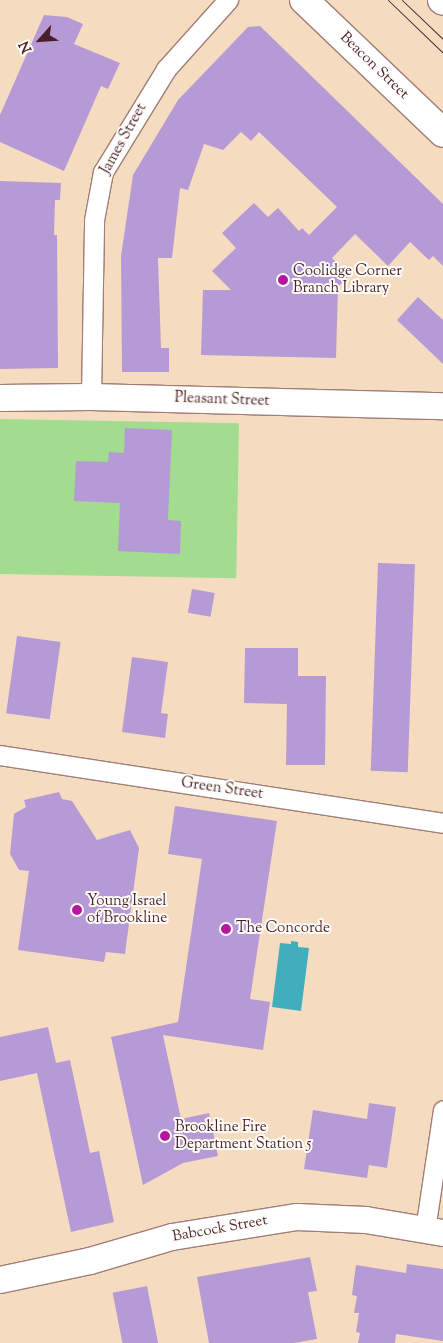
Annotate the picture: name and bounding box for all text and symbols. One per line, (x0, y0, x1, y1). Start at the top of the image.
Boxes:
north arrow (15, 15, 65, 65)
street label: Beacon Street (336, 29, 412, 103)
text: N (15, 37, 38, 56)
street label: James Street (97, 100, 151, 178)
place label: Coolidge Corner Branch Library (293, 262, 402, 297)
marker: Coolidge Corner Branch Library (277, 274, 289, 286)
street label: Pleasant Street (174, 389, 270, 411)
street label: Green Street (180, 774, 264, 804)
place label: Young Israel of Brookline (87, 892, 167, 927)
marker: Young Israel of Brookline (71, 904, 83, 916)
place label: The Concorde (236, 920, 330, 938)
marker: The Concorde (220, 923, 232, 935)
place label: Brookline Fire Department Station 5 (175, 1118, 311, 1153)
marker: Brookline Fire Department Station 5 (159, 1130, 171, 1142)
street label: Babcock Street (171, 1212, 269, 1246)

